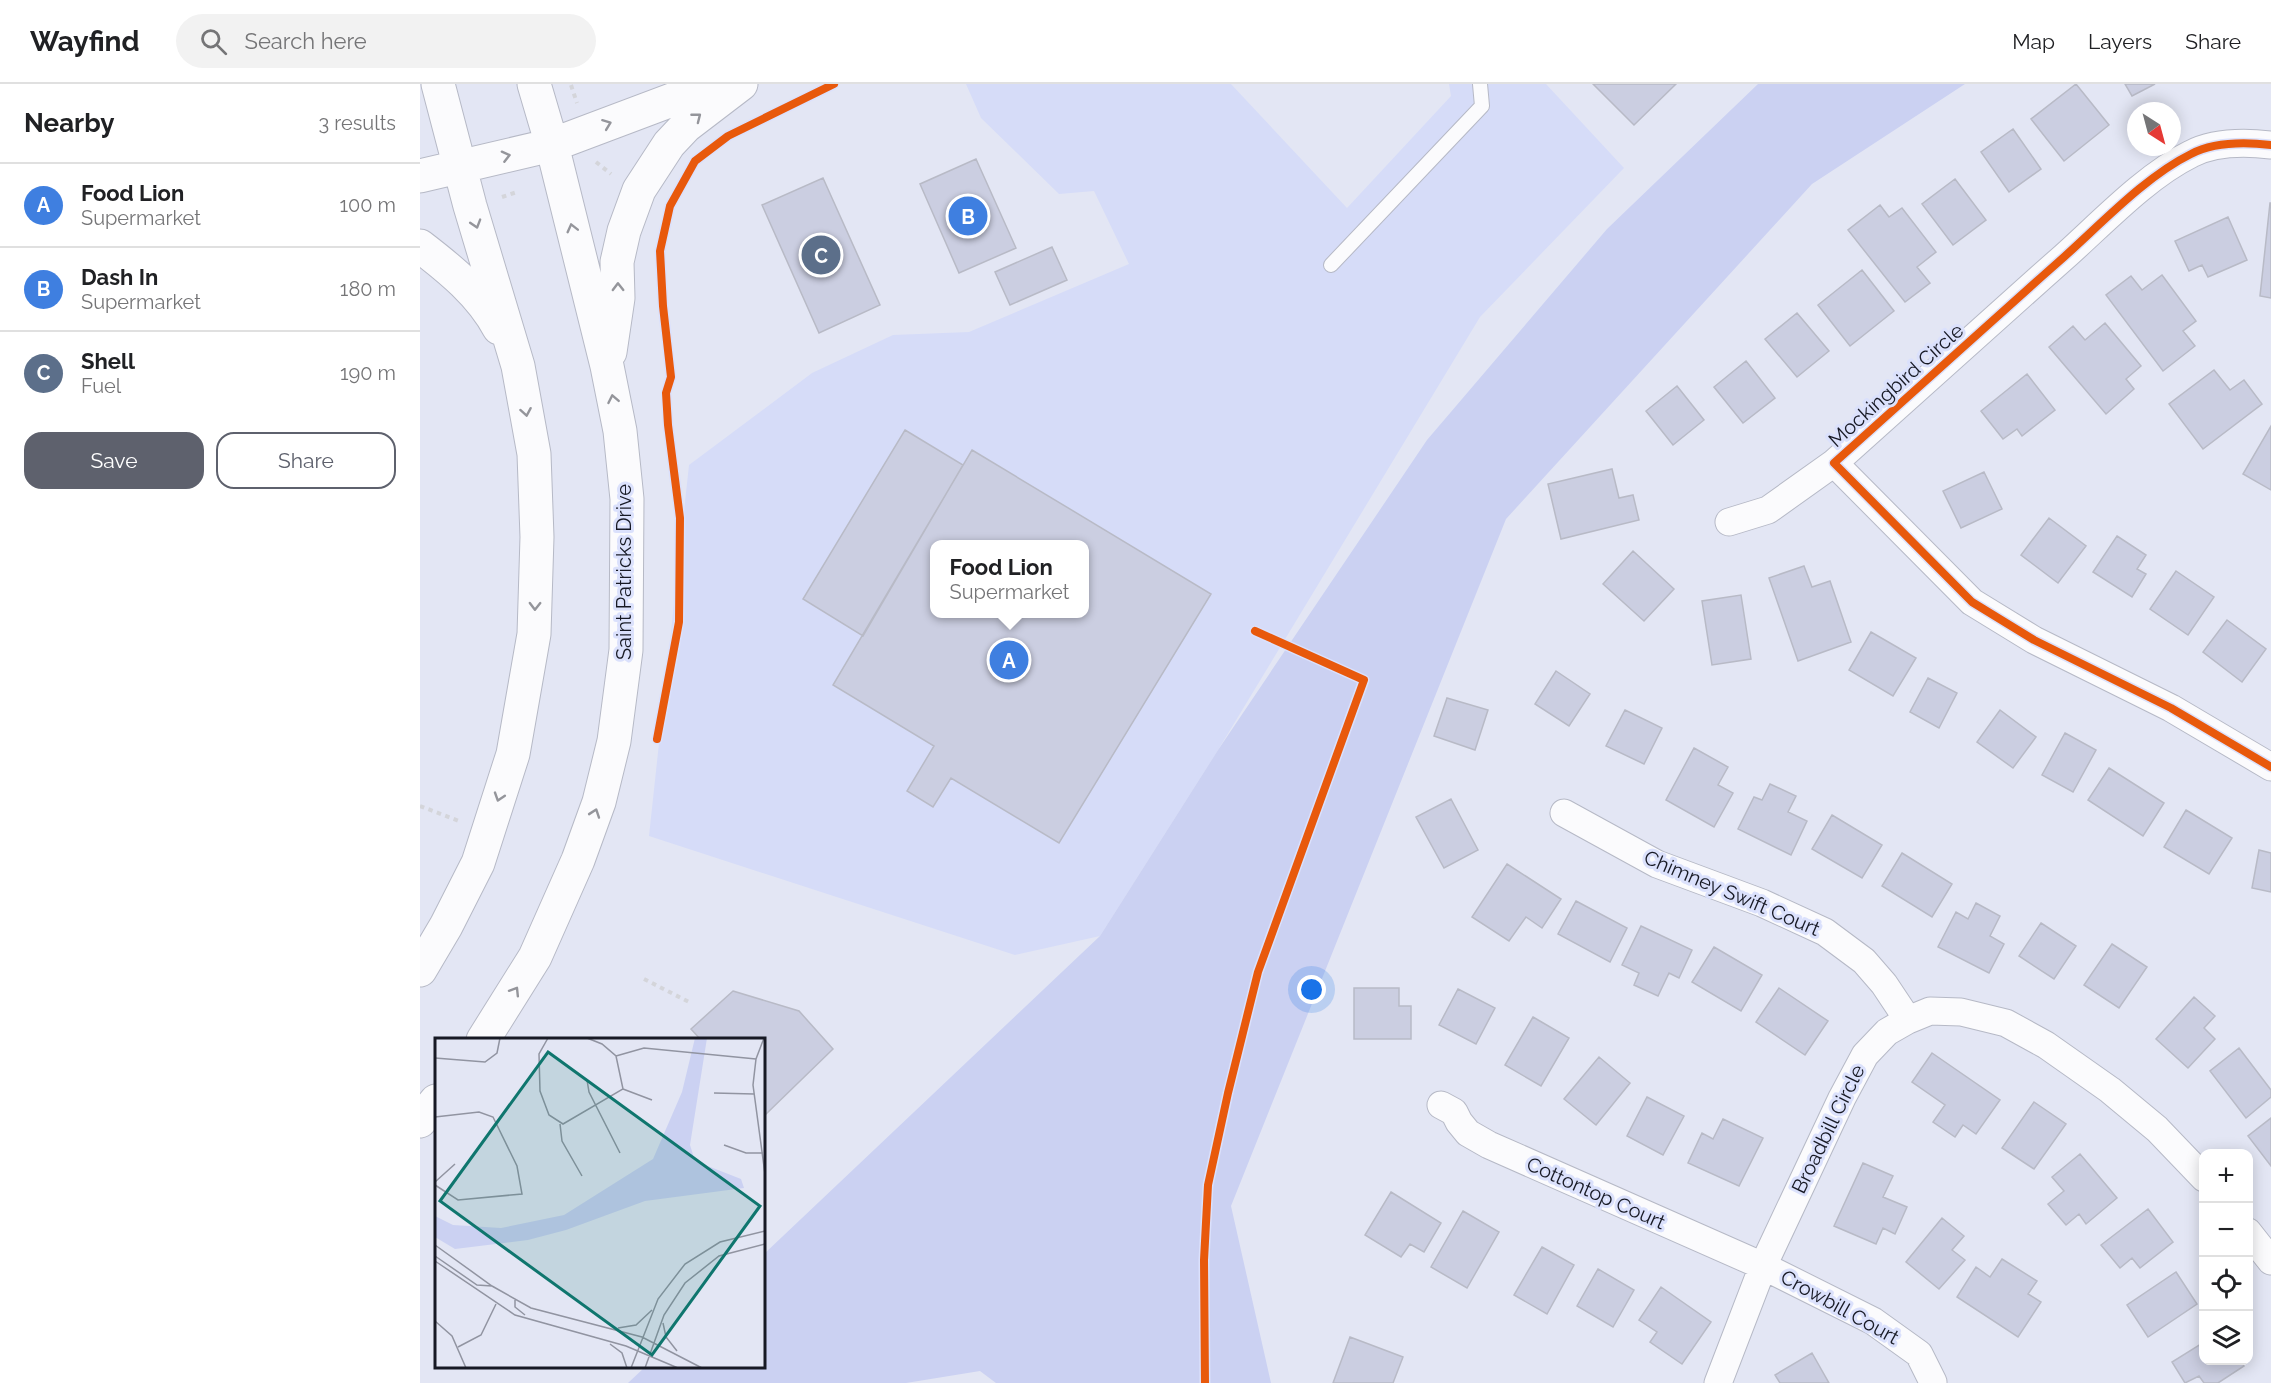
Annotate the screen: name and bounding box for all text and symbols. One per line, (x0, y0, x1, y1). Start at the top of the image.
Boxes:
search box (176, 14, 596, 68)
text: Wayfind (30, 25, 140, 58)
icon: search (197, 25, 230, 58)
text: Search here (245, 28, 367, 54)
text: Map (2012, 29, 2055, 54)
text: Layers (2088, 29, 2152, 54)
text: Share (2185, 29, 2241, 54)
north arrow (2127, 102, 2181, 156)
text: Nearby (24, 108, 114, 138)
text: 3 results (318, 111, 396, 135)
one-way arrow (690, 113, 701, 124)
one-way arrow (601, 119, 611, 132)
one-way arrow (501, 151, 511, 164)
text: Food Lion (81, 180, 184, 206)
text: A (37, 193, 50, 217)
text: 100 m (339, 193, 396, 217)
pin: B (948, 194, 988, 238)
text: Supermarket (81, 206, 201, 230)
one-way arrow (469, 218, 481, 229)
one-way arrow (567, 223, 580, 233)
pin: C (802, 232, 840, 278)
text: Dash In (81, 264, 158, 290)
text: B (37, 277, 50, 301)
text: 180 m (340, 277, 396, 301)
one-way arrow (612, 283, 624, 292)
text: Supermarket (81, 290, 201, 314)
street label: Mockingbird Circle (1824, 318, 1969, 452)
text: Shell (81, 348, 135, 374)
text: C (37, 361, 50, 385)
text: 190 m (340, 361, 396, 385)
text: Fuel (81, 374, 121, 398)
one-way arrow (607, 394, 620, 404)
one-way arrow (520, 407, 532, 417)
button: Save (24, 432, 204, 489)
button: Share (216, 432, 396, 489)
street label: Saint Patricks Drive (612, 484, 636, 660)
popup (930, 540, 1089, 618)
text: Food Lion (950, 554, 1053, 580)
text: Supermarket (950, 580, 1069, 604)
one-way arrow (529, 602, 541, 611)
pin: A (990, 638, 1028, 682)
one-way arrow (494, 791, 506, 802)
one-way arrow (587, 808, 600, 819)
street label: Chimney Swift Court (1640, 845, 1824, 941)
your location (1297, 975, 1326, 1004)
one-way arrow (507, 986, 518, 997)
inset map (435, 1038, 765, 1368)
street label: Broadbill Circle (1786, 1060, 1870, 1197)
map controls (2199, 1149, 2253, 1365)
button: + (2199, 1149, 2253, 1203)
street label: Cottontop Court (1523, 1152, 1669, 1234)
button: − (2199, 1203, 2253, 1257)
button: locate (2199, 1257, 2253, 1311)
street label: Crowbill Court (1777, 1265, 1904, 1350)
button: layers (2199, 1311, 2253, 1365)

